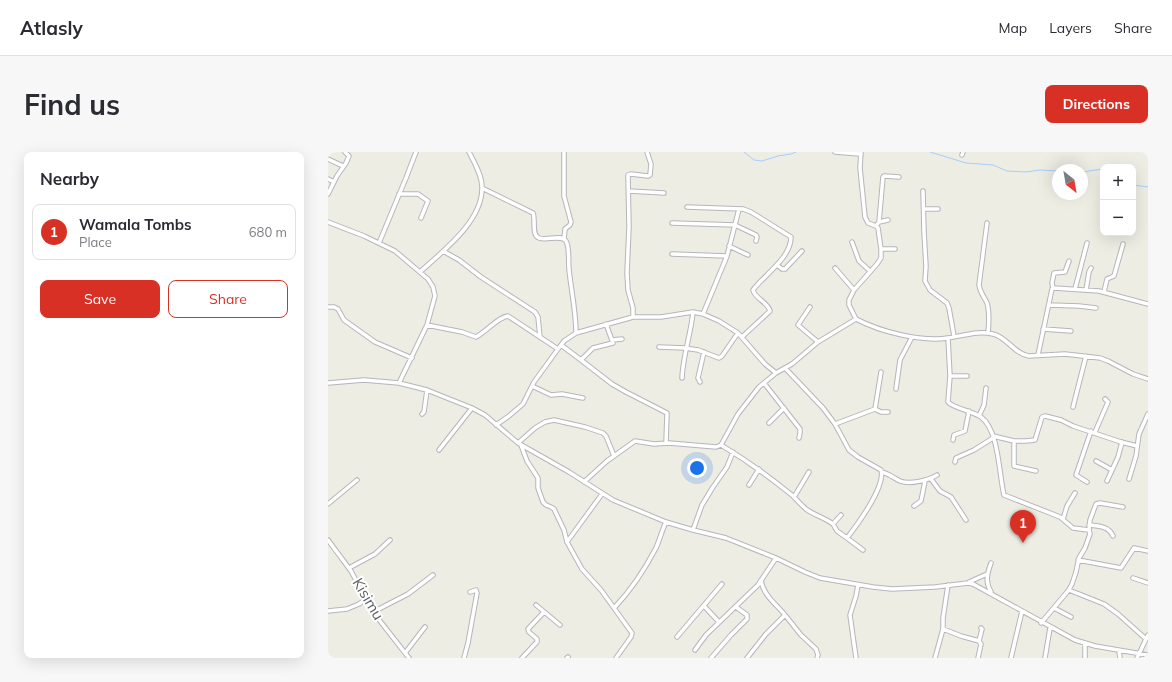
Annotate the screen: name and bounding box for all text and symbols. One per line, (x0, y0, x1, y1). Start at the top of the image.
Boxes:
text: Atlasly (20, 16, 83, 40)
text: Map (998, 19, 1027, 37)
text: Layers (1049, 19, 1092, 37)
text: Share (1114, 19, 1152, 37)
button: Directions (1045, 85, 1148, 123)
text: Find us (24, 87, 120, 122)
north arrow (1052, 164, 1088, 200)
map controls (1100, 164, 1136, 236)
button: + (1100, 164, 1136, 200)
text: Nearby (40, 168, 99, 189)
button: − (1100, 200, 1136, 236)
text: Wamala Tombs (79, 215, 192, 234)
text: 1 (50, 224, 58, 240)
text: 680 m (249, 224, 287, 240)
text: Place (79, 234, 112, 250)
button: Save (40, 280, 160, 318)
button: Share (168, 280, 288, 318)
your location (687, 458, 707, 478)
pin: 1 (1010, 510, 1036, 543)
street label: Kisimu (348, 574, 388, 623)

